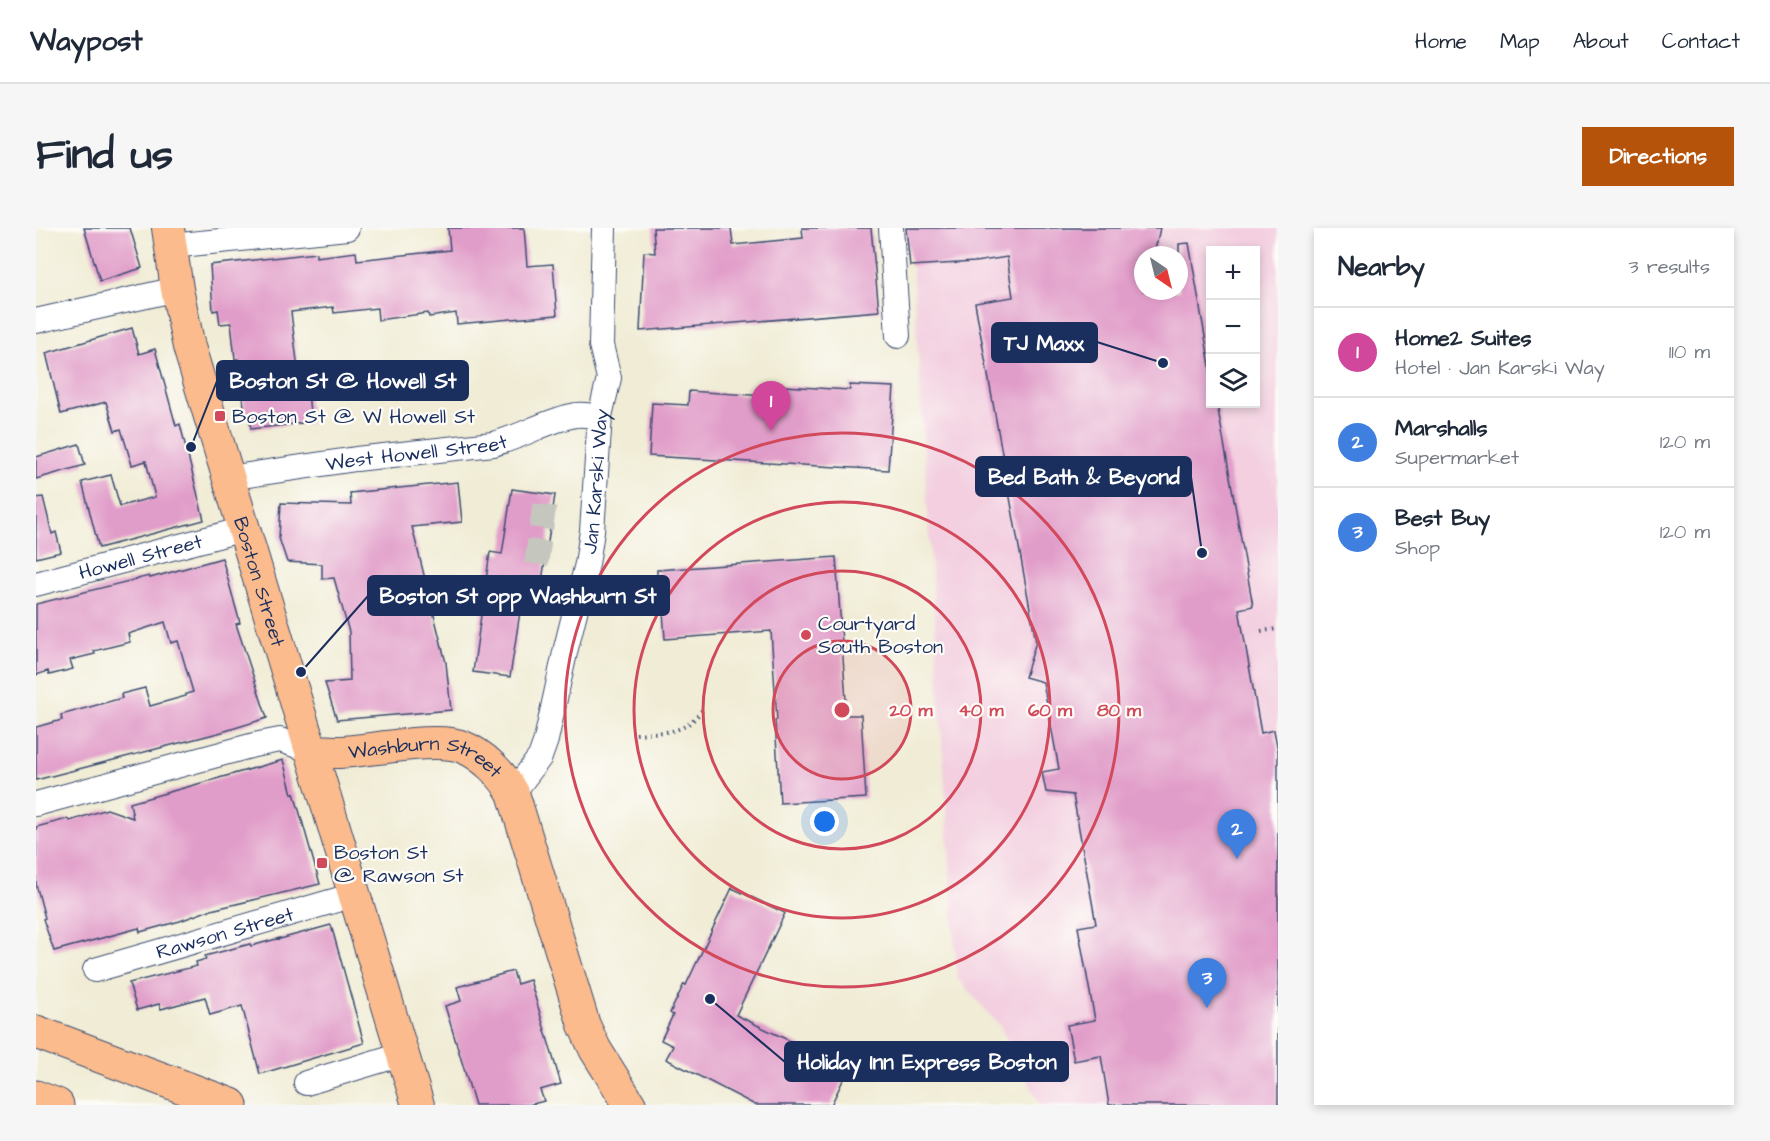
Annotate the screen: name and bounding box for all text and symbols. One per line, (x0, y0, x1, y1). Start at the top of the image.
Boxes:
text: Waypost (30, 22, 143, 61)
text: Home (1415, 27, 1467, 56)
text: Map (1500, 27, 1540, 56)
text: About (1573, 27, 1629, 56)
text: Contact (1662, 27, 1740, 56)
text: Find us (36, 127, 173, 185)
button: Directions (1582, 127, 1734, 186)
north arrow (1134, 246, 1188, 300)
map controls (1206, 246, 1260, 408)
button: + (1206, 246, 1260, 300)
text: Nearby (1338, 249, 1425, 285)
text: 3 results (1628, 253, 1710, 281)
button: − (1206, 300, 1260, 354)
callout: TJ Maxx (992, 323, 1097, 362)
text: Home2 Suites (1395, 323, 1532, 354)
text: TJ Maxx (1003, 329, 1085, 358)
text: 1 (1356, 338, 1359, 366)
text: 110 m (1669, 338, 1710, 366)
button: layers (1206, 354, 1260, 408)
text: Hotel · Jan Karski Way (1395, 354, 1605, 382)
callout: Boston St @ Howell St (217, 361, 468, 400)
text: Boston St @ Howell St (229, 367, 457, 396)
pin: 1 (752, 382, 790, 431)
place label: Boston St @ W Howell St (232, 403, 475, 431)
street label: Jan Karski Way (576, 406, 617, 556)
marker: Boston St @ W Howell St (213, 409, 227, 423)
text: Marshalls (1395, 413, 1488, 444)
street label: West Howell Street (324, 428, 511, 478)
text: 2 (1352, 428, 1363, 456)
text: 120 m (1660, 428, 1710, 456)
text: Supermarket (1395, 444, 1519, 472)
callout: Bed Bath & Beyond (976, 457, 1191, 496)
text: Bed Bath & Beyond (988, 463, 1180, 495)
text: Best Buy (1395, 503, 1490, 534)
street label: Boston Street (226, 513, 292, 650)
text: 3 (1352, 518, 1363, 546)
text: 120 m (1660, 518, 1710, 546)
street label: Howell Street (76, 528, 205, 587)
text: Shop (1395, 534, 1440, 562)
callout: Boston St opp Washburn St (368, 576, 669, 615)
text: Boston St opp Washburn St (380, 582, 657, 612)
place label: Courtyard South Boston (818, 610, 943, 661)
marker: Courtyard South Boston (799, 628, 813, 642)
text: 20 m (889, 698, 933, 723)
text: 40 m (959, 698, 1004, 723)
text: 60 m (1028, 698, 1073, 723)
text: 80 m (1097, 698, 1142, 723)
centre of rings (832, 700, 852, 720)
street label: Washburn Street (347, 730, 509, 784)
your location (810, 807, 839, 836)
pin: 2 (1218, 810, 1256, 859)
place label: Boston St @ Rawson St (334, 839, 464, 890)
marker: Boston St @ Rawson St (315, 856, 329, 870)
street label: Rawson Street (153, 900, 297, 967)
pin: 3 (1188, 958, 1226, 1008)
callout: Holiday Inn Express Boston (785, 1042, 1068, 1081)
text: Holiday Inn Express Boston (797, 1048, 1057, 1080)

